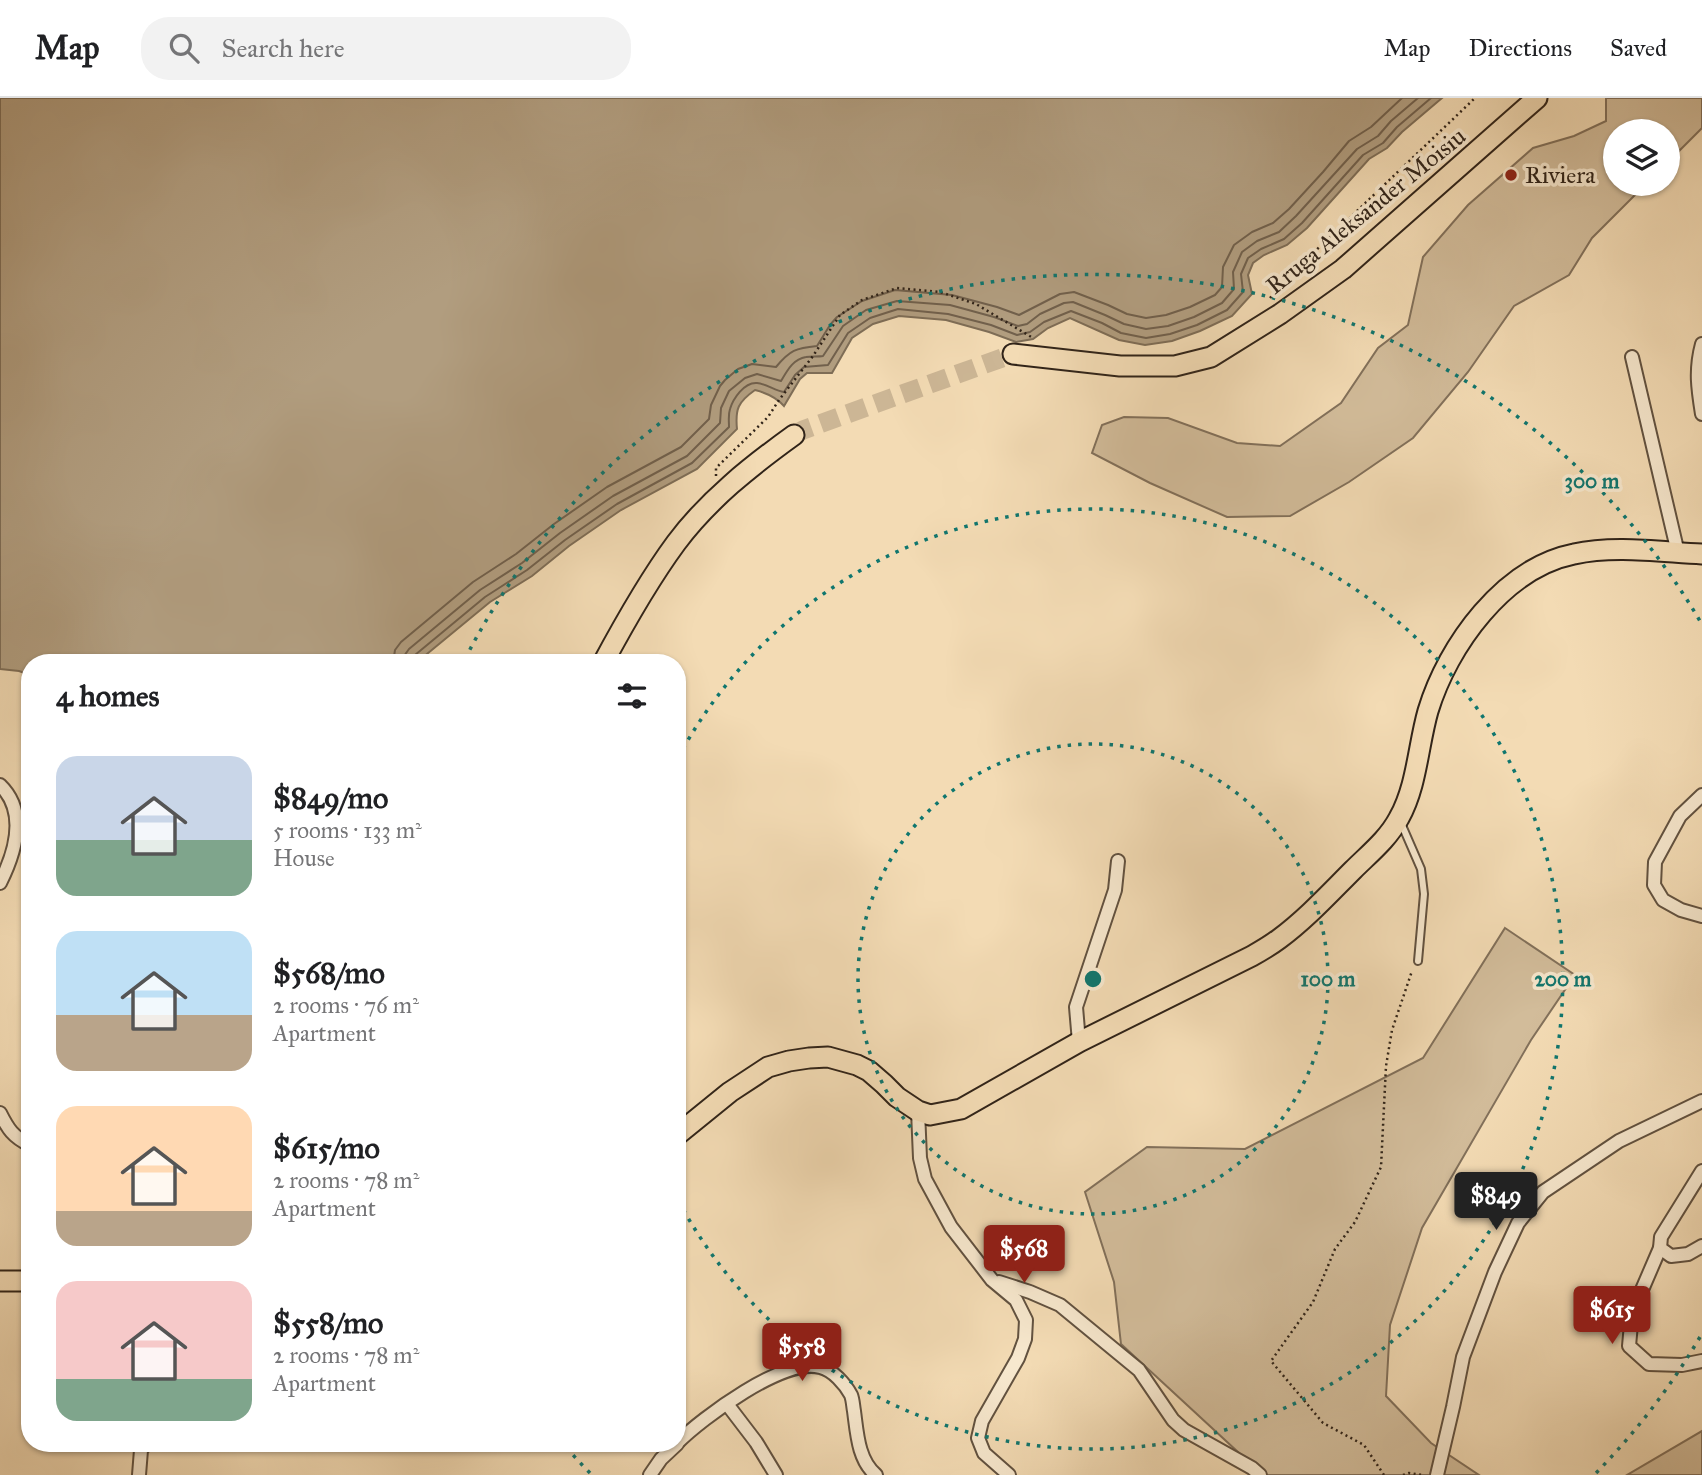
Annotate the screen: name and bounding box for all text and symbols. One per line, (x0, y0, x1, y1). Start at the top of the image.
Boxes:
search box (141, 17, 631, 80)
text: Map (35, 28, 99, 68)
icon: search (165, 29, 203, 67)
text: Search here (221, 32, 345, 64)
text: Map (1384, 33, 1431, 63)
text: Directions (1469, 33, 1572, 63)
text: Saved (1610, 33, 1667, 63)
map controls (1603, 119, 1680, 196)
button: layers (1603, 119, 1680, 196)
street label: Rruga Aleksander Moisiu (1260, 121, 1472, 301)
place label: Riviera (1525, 160, 1596, 190)
marker: Riviera (1503, 167, 1519, 183)
text: 300 m (1564, 468, 1620, 494)
icon: filters (613, 677, 651, 715)
text: 4 homes (56, 678, 160, 714)
text: $849/mo (273, 780, 388, 816)
icon: home (112, 784, 196, 868)
text: 5 rooms · 133 m² (273, 816, 422, 844)
text: House (273, 844, 335, 872)
text: $568/mo (273, 955, 385, 991)
icon: home (112, 959, 196, 1043)
text: 100 m (1301, 966, 1356, 992)
text: 200 m (1535, 966, 1592, 992)
centre of rings (1081, 967, 1105, 991)
text: 2 rooms · 76 m² (273, 991, 419, 1019)
text: Apartment (273, 1019, 376, 1047)
text: $615/mo (273, 1130, 380, 1166)
icon: home (112, 1134, 196, 1218)
text: 2 rooms · 78 m² (273, 1166, 419, 1194)
pin: $849 (1455, 1172, 1537, 1232)
text: $849 (1470, 1181, 1522, 1209)
text: Apartment (273, 1194, 376, 1222)
pin: $568 (983, 1226, 1065, 1285)
text: $568 (1000, 1234, 1048, 1262)
pin: $615 (1571, 1286, 1653, 1346)
text: $615 (1589, 1295, 1635, 1323)
text: $558/mo (273, 1305, 383, 1341)
icon: home (112, 1309, 196, 1393)
pin: $558 (761, 1324, 843, 1383)
text: $558 (778, 1332, 826, 1360)
text: 2 rooms · 78 m² (273, 1341, 419, 1369)
text: Apartment (273, 1369, 376, 1397)

